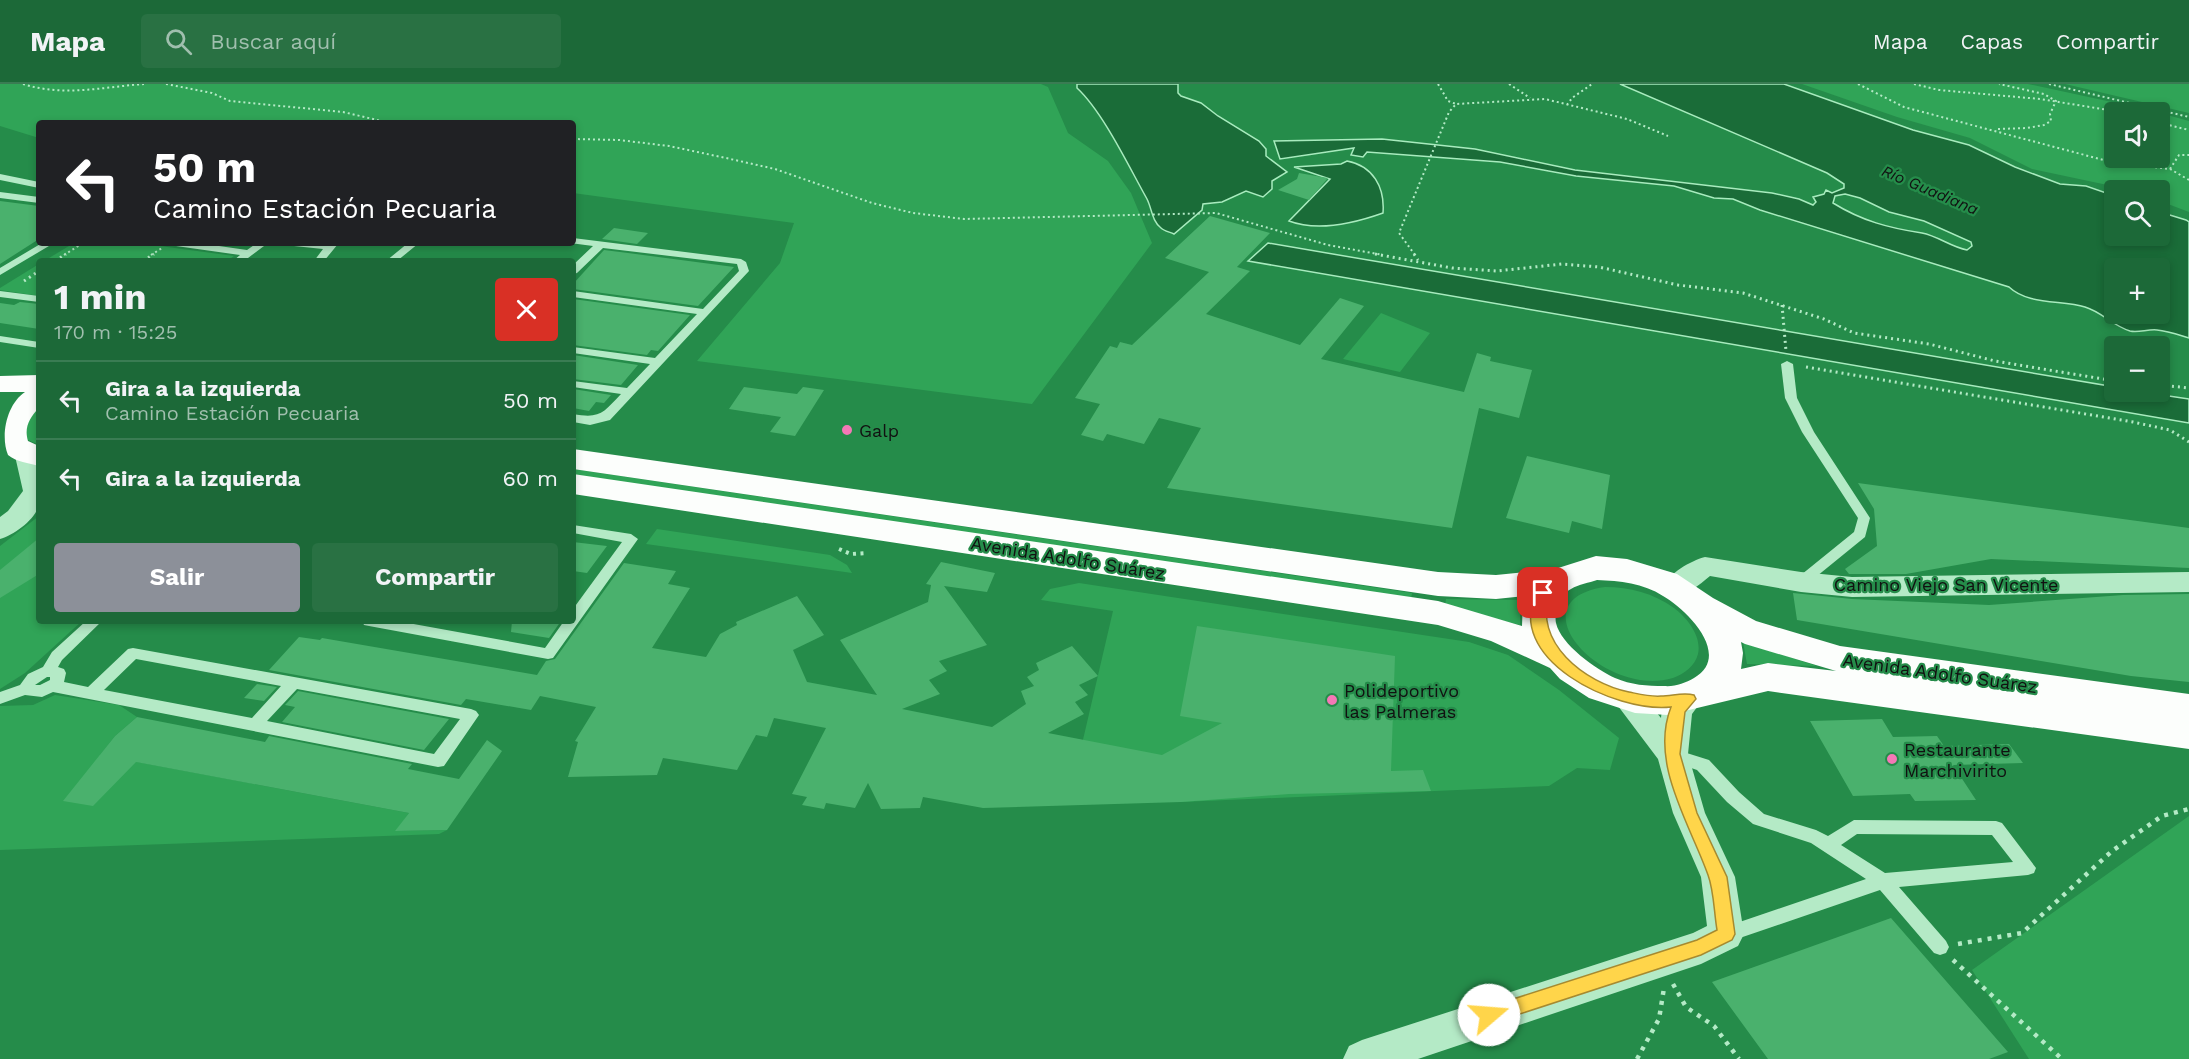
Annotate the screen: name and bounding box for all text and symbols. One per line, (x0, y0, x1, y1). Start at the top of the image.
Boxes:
search box (141, 14, 561, 68)
text: Mapa (30, 25, 105, 58)
icon: search (162, 25, 195, 58)
text: Buscar aquí (210, 29, 336, 54)
text: Mapa (1873, 29, 1928, 54)
text: Capas (1961, 29, 2023, 54)
text: Compartir (2056, 29, 2159, 54)
map controls (2104, 102, 2170, 402)
button: sound (2104, 102, 2170, 168)
text: 50 m (153, 143, 256, 192)
icon: left (54, 144, 132, 222)
water label: Río Guadiana (1879, 161, 1981, 219)
button: search (2104, 180, 2170, 246)
text: Camino Estación Pecuaria (153, 193, 497, 225)
button: + (2104, 258, 2170, 324)
text: 1 min (54, 276, 146, 318)
button: close (495, 278, 558, 341)
text: 170 m · 15:25 (54, 320, 177, 344)
button: − (2104, 336, 2170, 402)
text: Gira a la izquierda (105, 376, 301, 401)
icon: left (54, 384, 87, 417)
text: 50 m (503, 388, 558, 413)
text: Camino Estación Pecuaria (105, 401, 360, 425)
place label: Galp (859, 420, 899, 441)
marker: Galp (840, 423, 854, 437)
icon: left (54, 462, 87, 495)
text: Gira a la izquierda (105, 466, 301, 491)
text: 60 m (502, 466, 558, 491)
street label: Avenida Adolfo Suárez (969, 532, 1167, 584)
button: Salir (54, 543, 300, 612)
button: Compartir (312, 543, 558, 612)
pin (1517, 567, 1568, 618)
street label: Camino Viejo San Vicente (1834, 574, 2058, 595)
icon: arrive (1526, 576, 1559, 609)
street label: Avenida Adolfo Suárez (1841, 649, 2039, 697)
place label: Polideportivo las Palmeras (1344, 680, 1459, 722)
marker: Polideportivo las Palmeras (1325, 693, 1339, 707)
place label: Restaurante Marchivirito (1904, 739, 2011, 781)
marker: Restaurante Marchivirito (1885, 752, 1899, 766)
position arrow (1457, 983, 1521, 1047)

